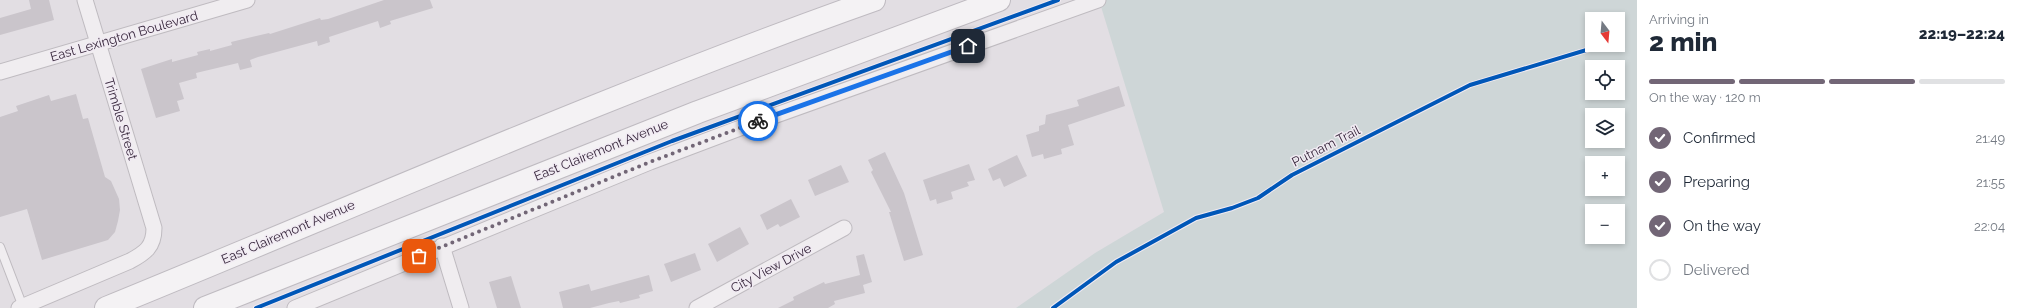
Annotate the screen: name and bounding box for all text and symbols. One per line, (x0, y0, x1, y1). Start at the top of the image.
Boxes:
street label: East Lexington Boulevard (48, 8, 200, 64)
north arrow (1585, 12, 1625, 52)
map controls (1585, 12, 1625, 244)
text: Arriving in (1649, 12, 1709, 27)
text: 22:19–22:24 (1919, 25, 2005, 43)
text: 2 min (1649, 27, 1717, 57)
pin (951, 29, 985, 63)
icon: home (957, 35, 979, 57)
button: locate (1585, 60, 1625, 100)
street label: Trimble Street (101, 76, 141, 162)
text: On the way · 120 m (1649, 90, 1761, 105)
courier (738, 101, 778, 141)
button: layers (1585, 108, 1625, 148)
icon: bike (747, 110, 769, 132)
street label: East Clairemont Avenue (532, 116, 671, 184)
street label: Putnam Trail (1289, 122, 1363, 170)
icon: check (1649, 127, 1671, 149)
text: Confirmed (1683, 129, 1756, 147)
text: 21:49 (1976, 131, 2005, 146)
button: + (1585, 156, 1625, 196)
icon: check (1649, 171, 1671, 193)
text: Preparing (1683, 173, 1750, 191)
text: 21:55 (1976, 175, 2005, 190)
street label: East Clairemont Avenue (219, 197, 357, 267)
button: − (1585, 204, 1625, 244)
icon: check (1649, 215, 1671, 237)
text: On the way (1683, 217, 1761, 235)
text: 22:04 (1974, 219, 2005, 234)
pin (402, 239, 436, 273)
street label: City View Drive (728, 240, 814, 296)
icon: bag (408, 245, 430, 267)
text: Delivered (1683, 261, 1750, 279)

